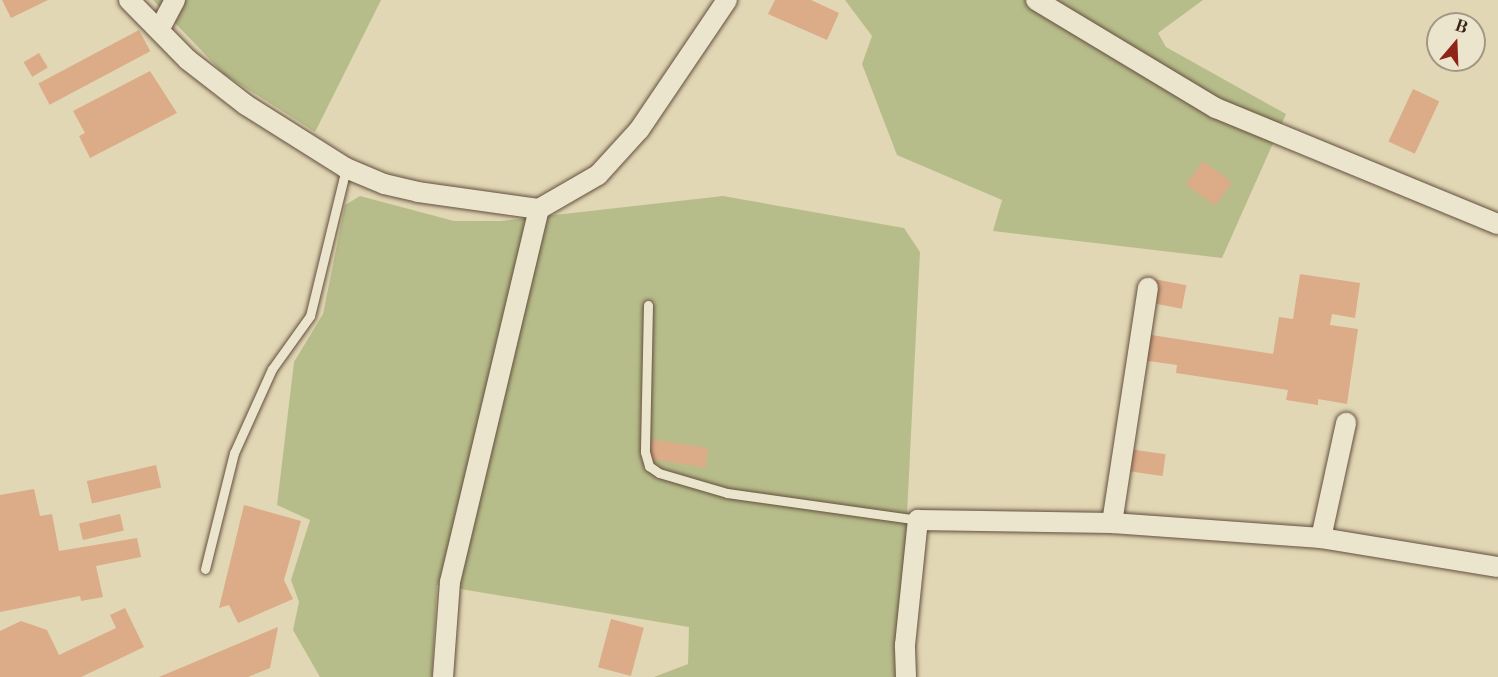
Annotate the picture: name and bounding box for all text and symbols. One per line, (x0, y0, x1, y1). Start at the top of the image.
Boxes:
north arrow (1426, 12, 1486, 72)
text: B (1452, 15, 1470, 38)

